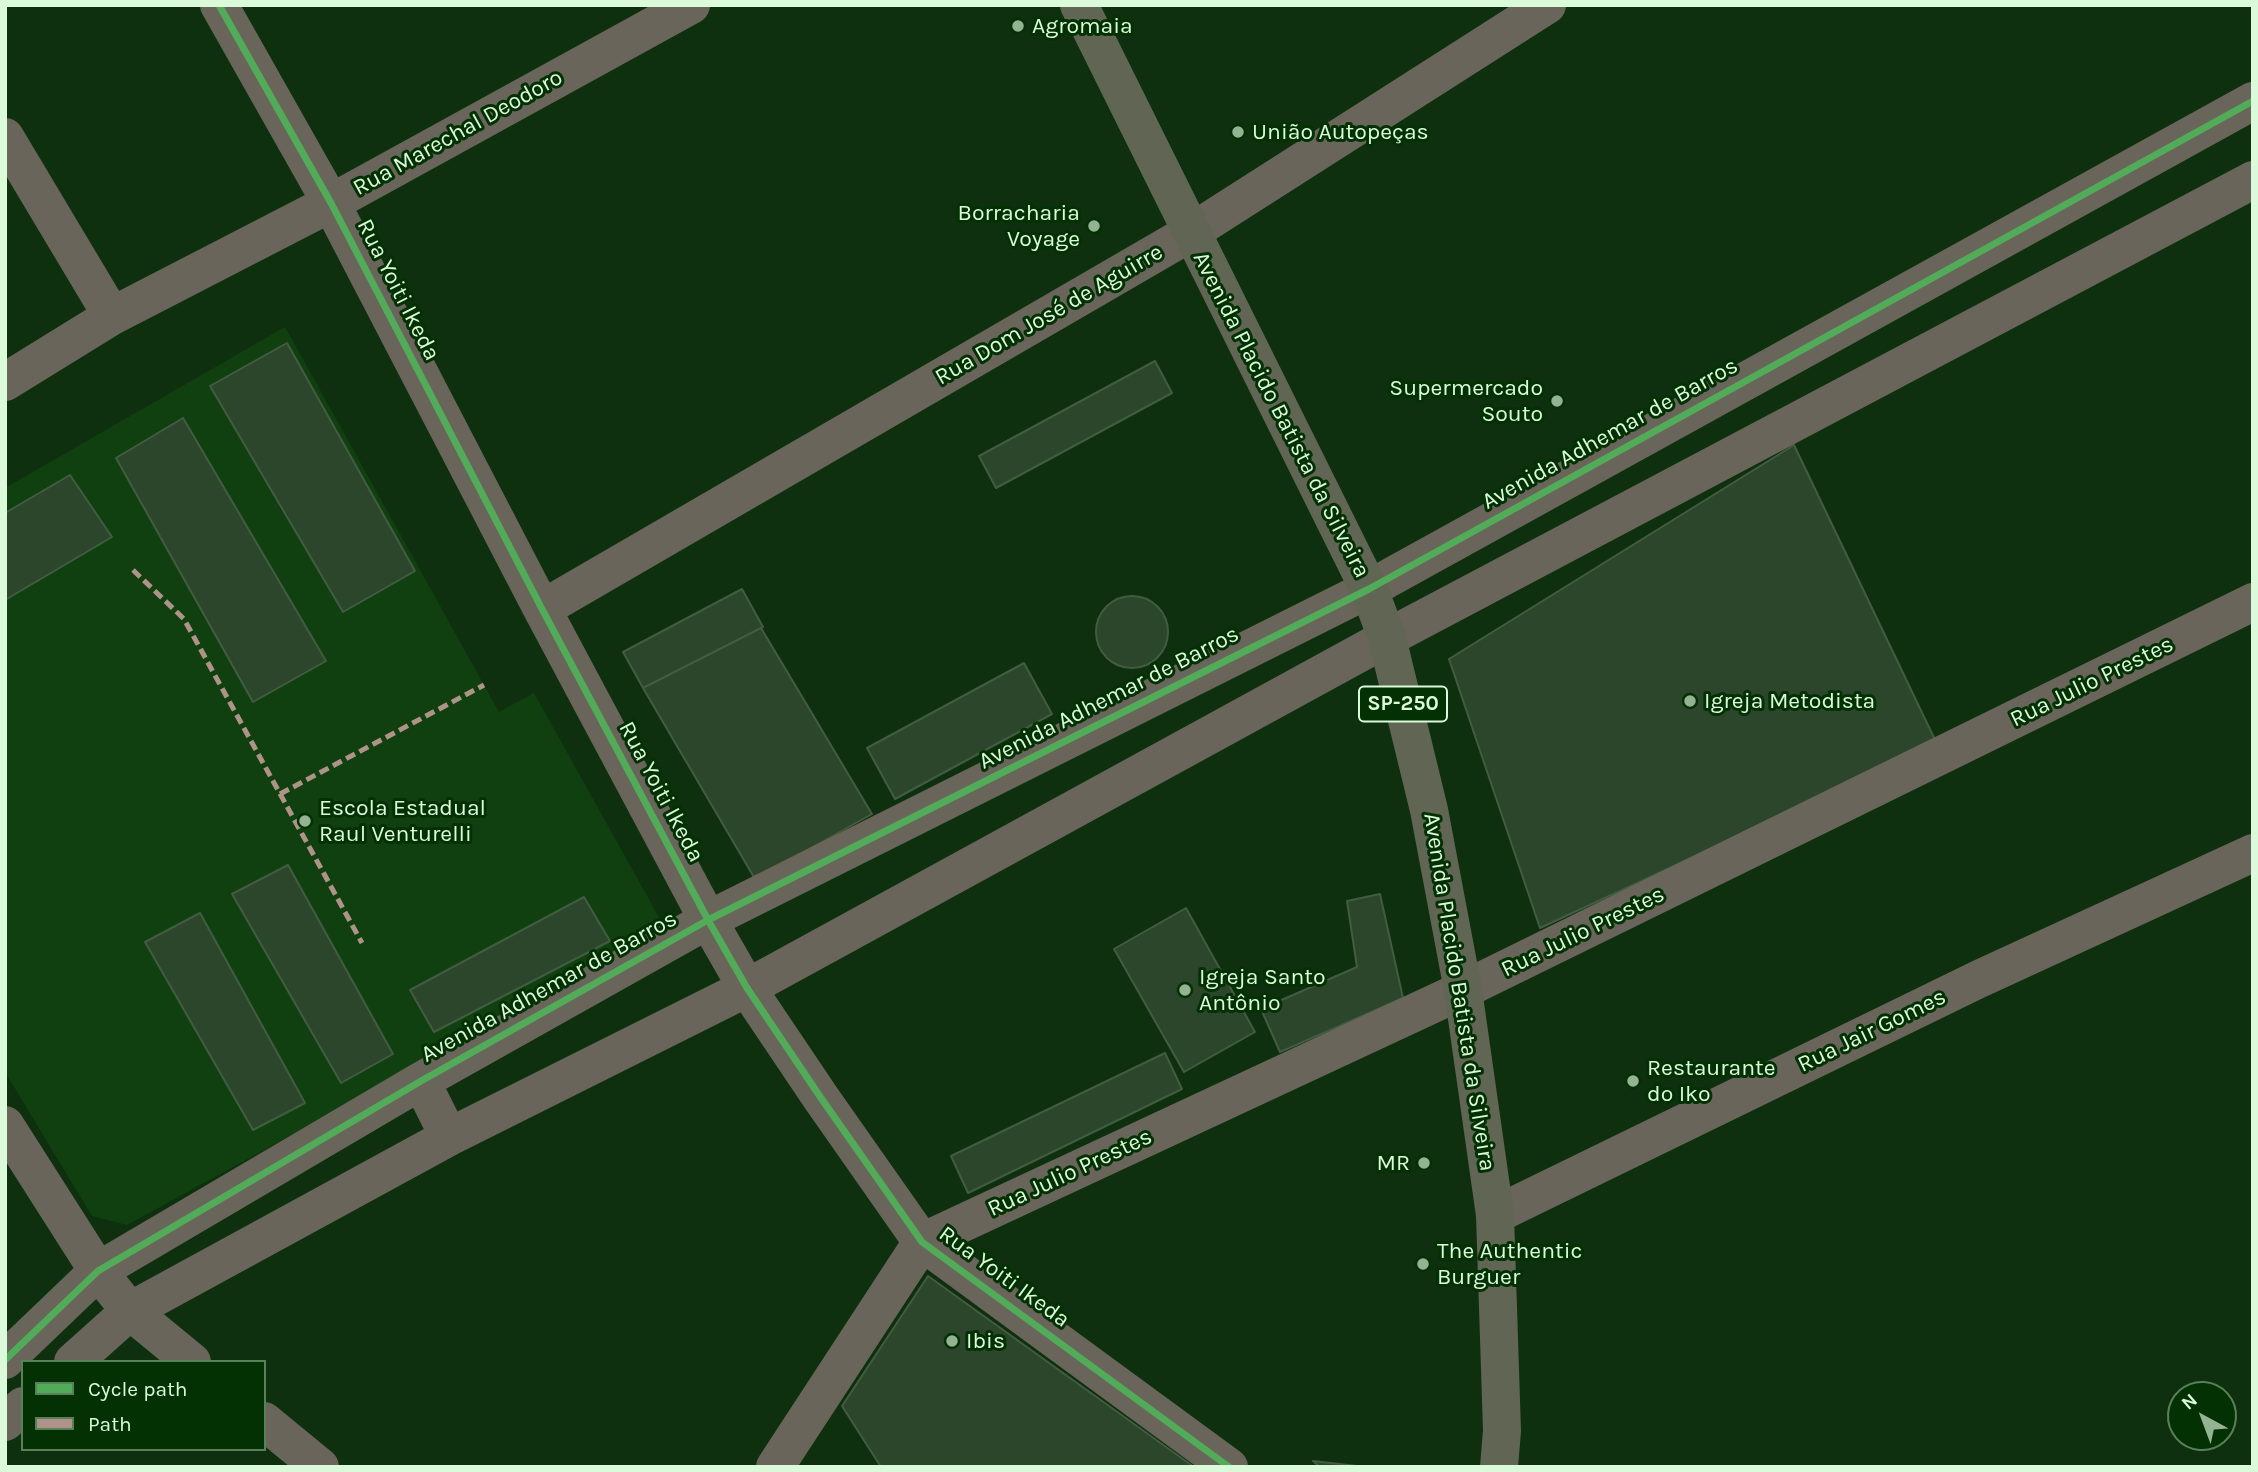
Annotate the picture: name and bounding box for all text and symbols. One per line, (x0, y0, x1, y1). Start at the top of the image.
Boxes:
place label: Agromaia (1032, 12, 1133, 40)
marker: Agromaia (1010, 18, 1026, 34)
street label: Rua Marechal Deodoro (348, 64, 568, 202)
place label: União Autopeças (1252, 118, 1429, 146)
marker: União Autopeças (1230, 124, 1246, 140)
place label: Borracharia Voyage (958, 199, 1080, 253)
street label: Rua Yoiti Ikeda (350, 215, 446, 365)
marker: Borracharia Voyage (1086, 218, 1102, 234)
street label: Rua Dom José de Aguirre (930, 238, 1168, 392)
street label: Avenida Placido Batista da Silveira (1186, 247, 1376, 583)
street label: Avenida Adhemar de Barros (1477, 352, 1743, 516)
place label: Supermercado Souto (1389, 374, 1543, 428)
marker: Supermercado Souto (1549, 393, 1565, 409)
street label: Avenida Adhemar de Barros (974, 620, 1244, 776)
street label: Rua Julio Prestes (2006, 631, 2178, 733)
road number: SP-250 (1359, 686, 1447, 722)
place label: Igreja Metodista (1704, 687, 1875, 715)
marker: Igreja Metodista (1682, 693, 1698, 709)
street label: Rua Yoiti Ikeda (612, 717, 710, 867)
place label: Escola Estadual Raul Venturelli (319, 794, 486, 848)
street label: Avenida Placido Batista da Silveira (1417, 811, 1501, 1173)
marker: Escola Estadual Raul Venturelli (297, 813, 313, 829)
street label: Rua Julio Prestes (1497, 881, 1669, 983)
street label: Avenida Adhemar de Barros (416, 905, 682, 1069)
place label: Igreja Santo Antônio (1199, 963, 1326, 1017)
marker: Igreja Santo Antônio (1177, 982, 1193, 998)
street label: Rua Jair Gomes (1793, 983, 1951, 1079)
place label: Restaurante do Iko (1647, 1054, 1776, 1108)
marker: Restaurante do Iko (1625, 1073, 1641, 1089)
street label: Rua Julio Prestes (983, 1123, 1157, 1223)
place label: MR (1376, 1149, 1410, 1177)
marker: MR (1416, 1155, 1432, 1171)
street label: Rua Yoiti Ikeda (933, 1220, 1075, 1334)
place label: The Authentic Burguer (1437, 1237, 1582, 1291)
marker: The Authentic Burguer (1415, 1256, 1431, 1272)
place label: Ibis (966, 1327, 1005, 1355)
marker: Ibis (944, 1333, 960, 1349)
legend (21, 1360, 266, 1451)
text: Cycle path (88, 1377, 188, 1401)
north arrow (2167, 1381, 2237, 1451)
text: N (2177, 1389, 2202, 1414)
text: Path (88, 1412, 132, 1436)

